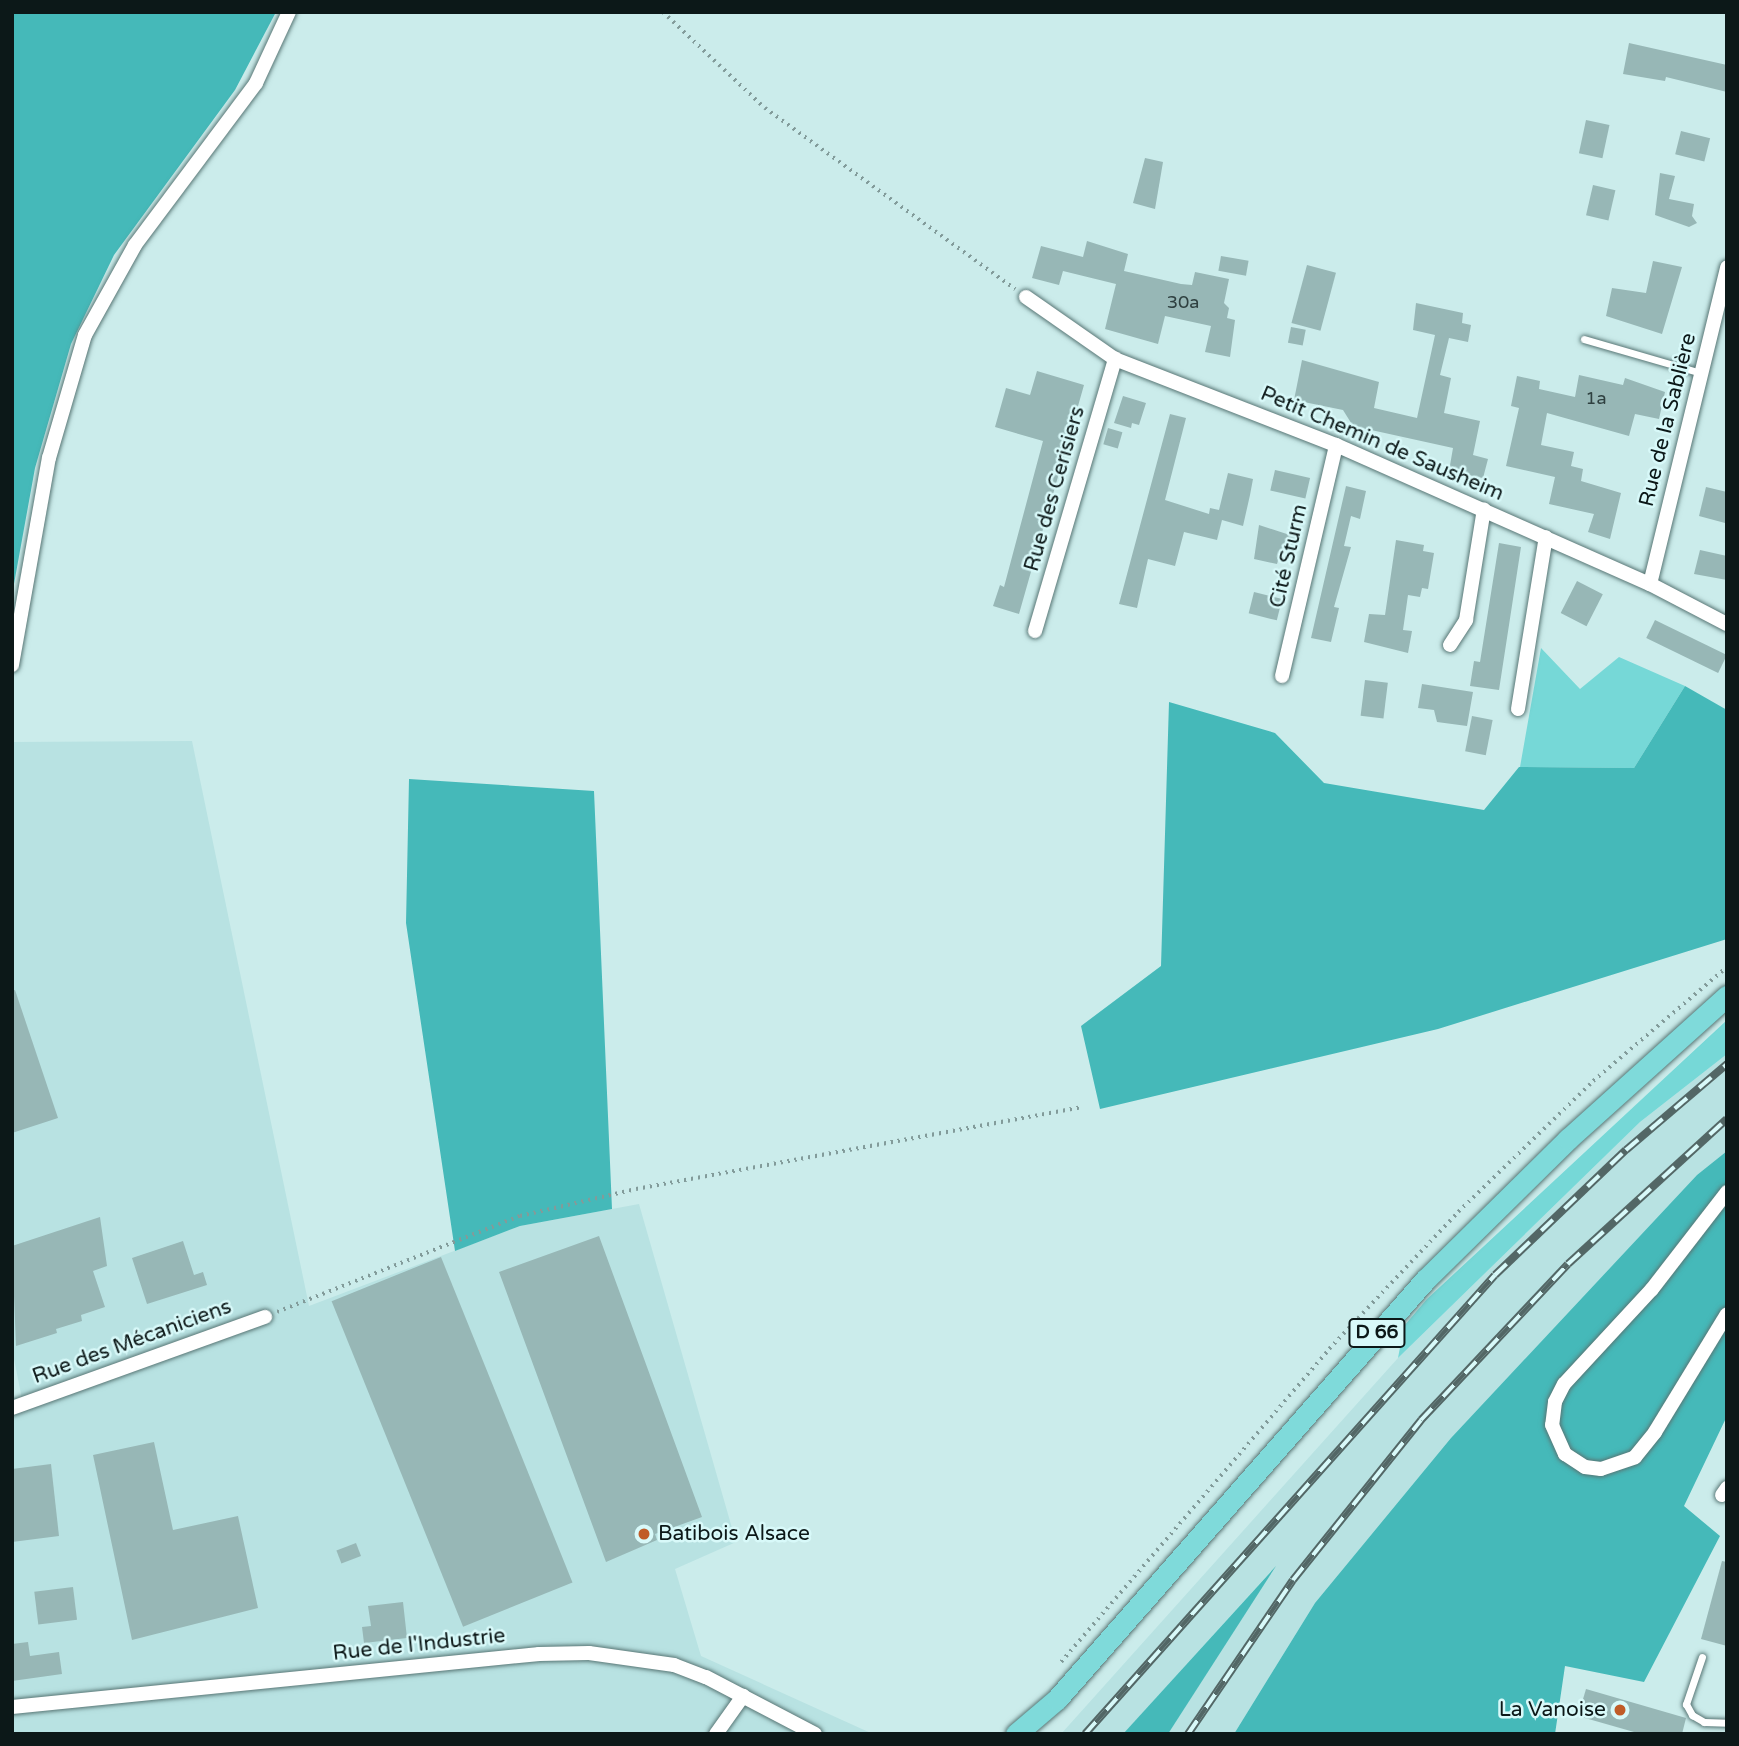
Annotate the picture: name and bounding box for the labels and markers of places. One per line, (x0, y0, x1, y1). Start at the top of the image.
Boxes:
place label: Batibois Alsace (658, 1521, 810, 1547)
marker: Batibois Alsace (636, 1526, 652, 1542)
place label: La Vanoise (1499, 1697, 1606, 1723)
marker: La Vanoise (1612, 1702, 1628, 1718)

